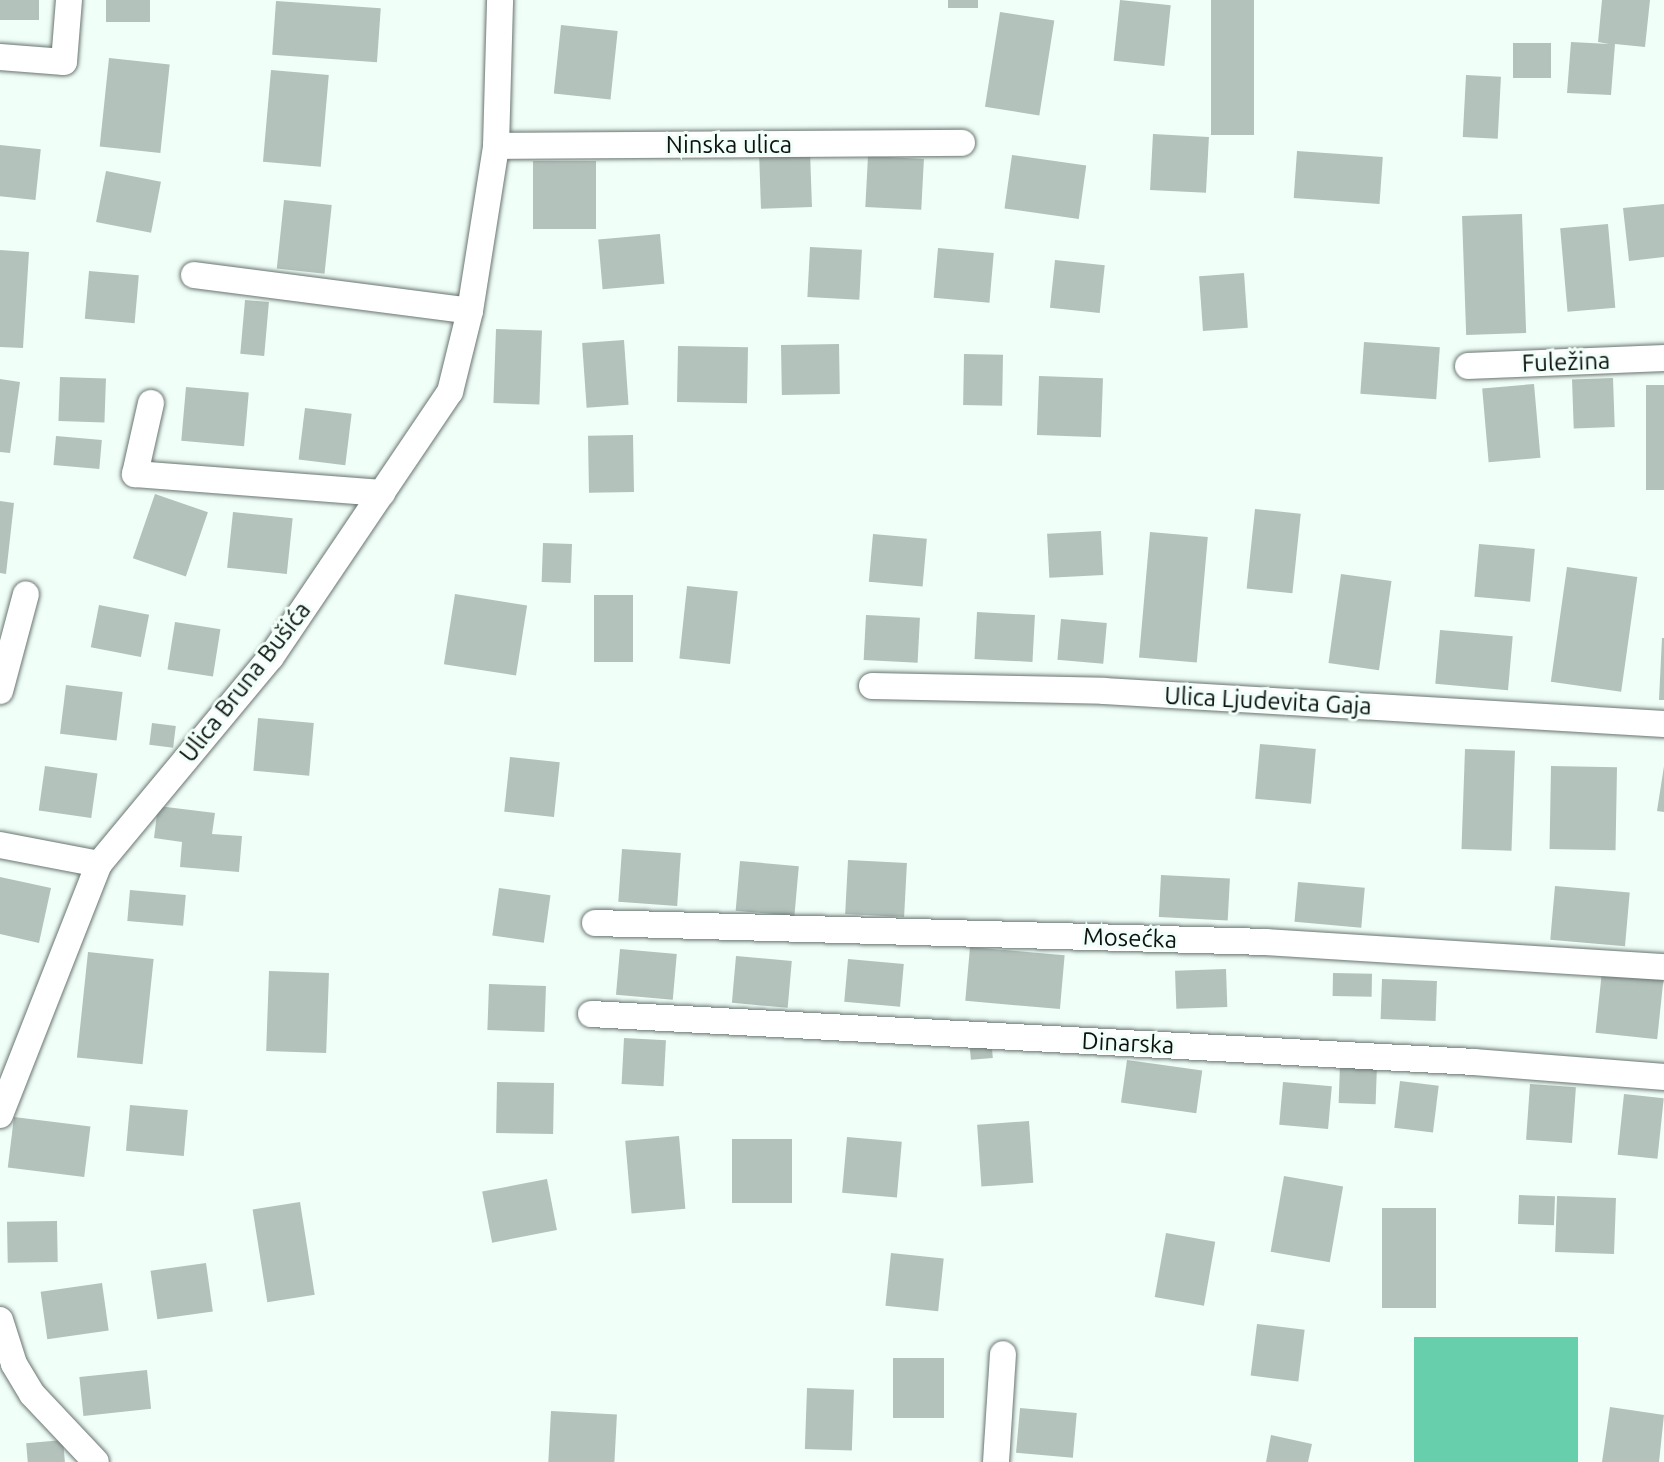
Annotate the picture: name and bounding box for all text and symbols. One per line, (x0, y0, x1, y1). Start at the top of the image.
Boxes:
street label: Ninska ulica (666, 131, 792, 159)
street label: Fuležina (1521, 346, 1611, 378)
street label: Ulica Bruna Bušića (173, 596, 317, 768)
street label: Ulica Ljudevita Gaja (1164, 681, 1372, 721)
street label: Mosećka (1082, 922, 1178, 954)
street label: Dinarska (1081, 1026, 1175, 1060)

